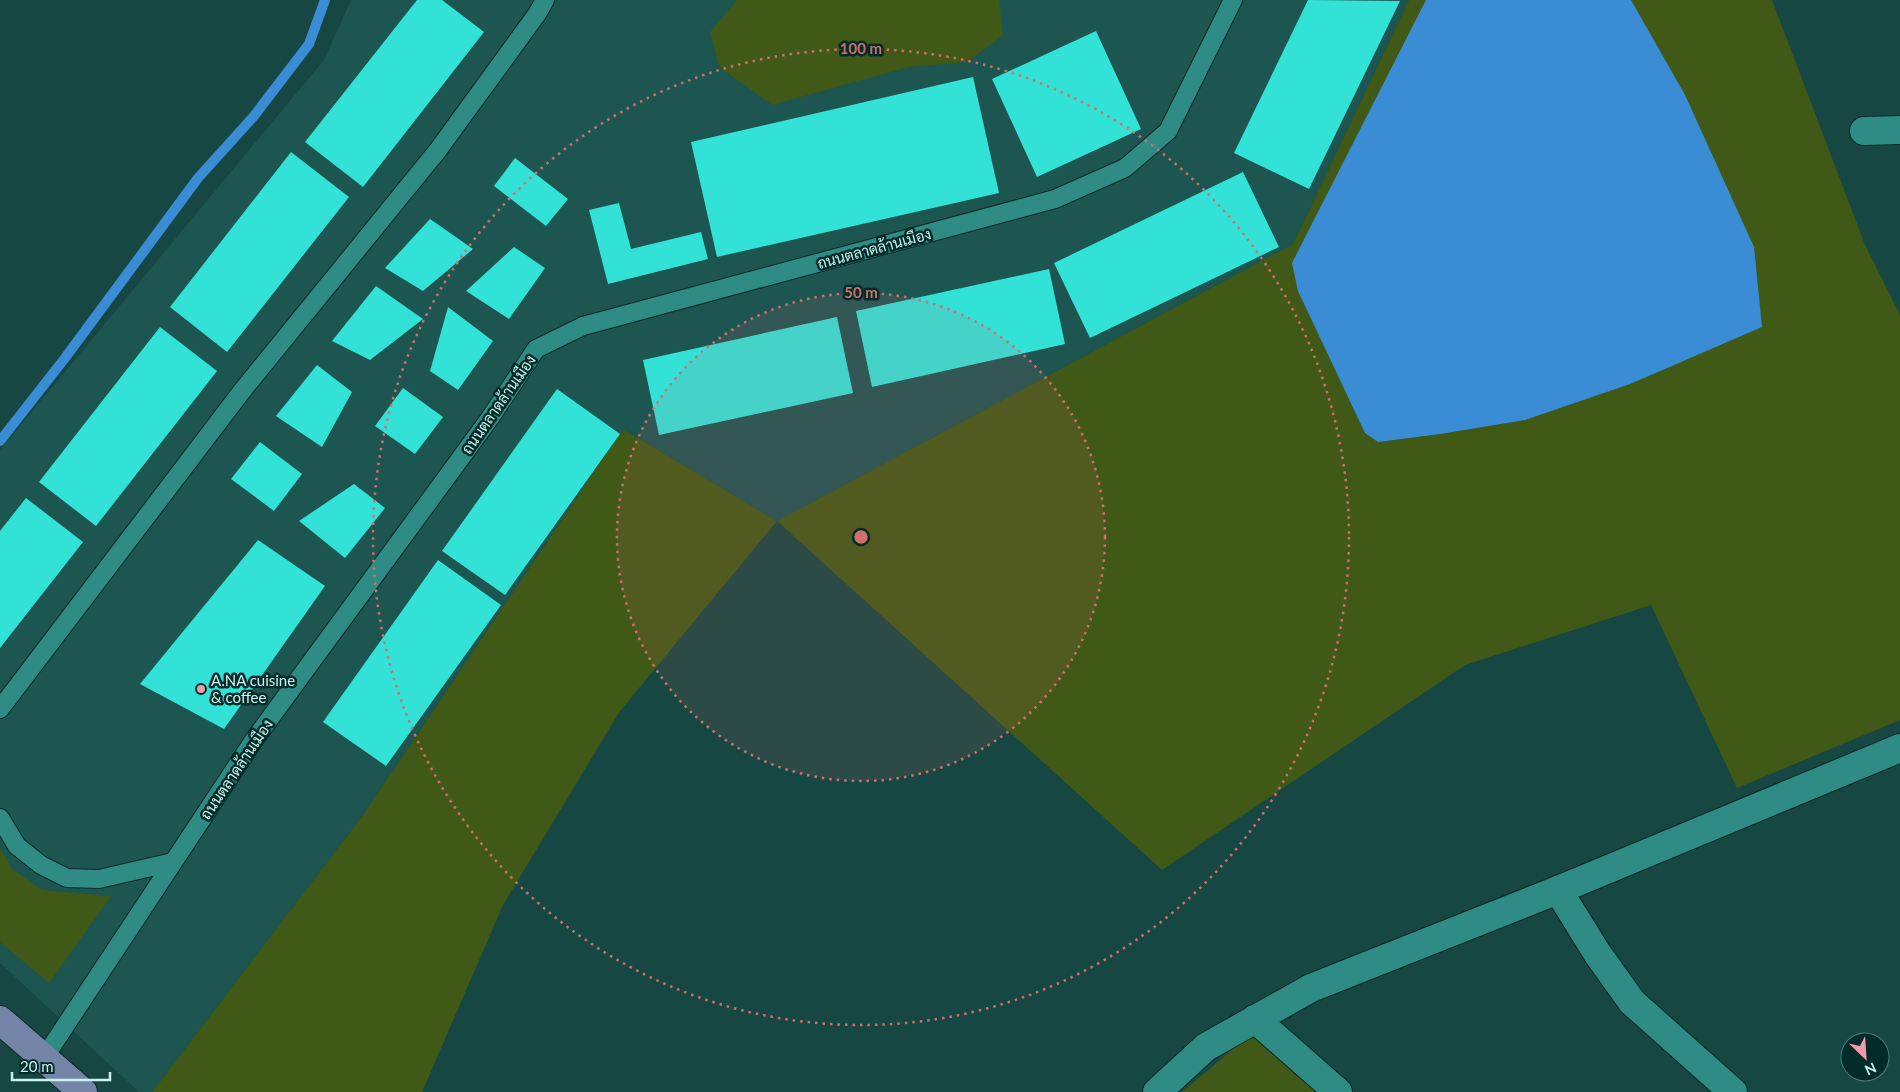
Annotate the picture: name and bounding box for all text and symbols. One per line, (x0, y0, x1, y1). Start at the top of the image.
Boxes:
text: 100 m (840, 39, 882, 57)
street label: ถนนตลาดล้านเมือง (815, 224, 933, 272)
text: 50 m (844, 283, 878, 301)
street label: ถนนตลาดล้านเมือง (457, 351, 539, 457)
centre of rings (852, 528, 870, 546)
place label: A.NA cuisine & coffee (211, 671, 295, 706)
marker: A.NA cuisine & coffee (195, 683, 207, 695)
street label: ถนนตลาดล้านเมือง (196, 716, 276, 822)
north arrow (1840, 1032, 1890, 1082)
scale bar (12, 1050, 110, 1082)
text: 20 m (20, 1057, 54, 1075)
text: N (1862, 1059, 1879, 1079)

